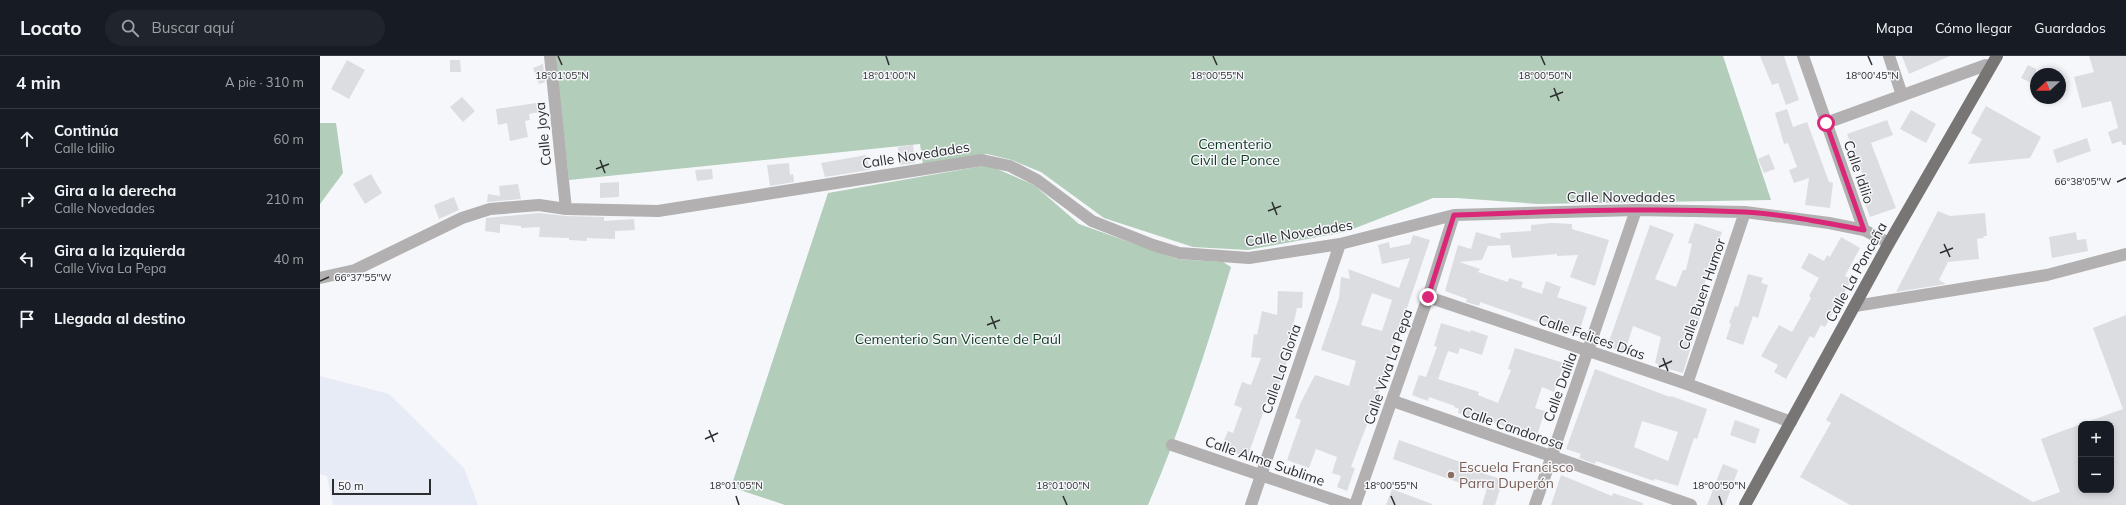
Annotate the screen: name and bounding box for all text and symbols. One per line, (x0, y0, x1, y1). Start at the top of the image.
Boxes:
search box (105, 10, 385, 46)
text: Locato (20, 16, 81, 40)
icon: search (119, 17, 141, 39)
text: Buscar aquí (151, 18, 234, 37)
text: Mapa (1876, 19, 1913, 37)
text: Cómo llegar (1935, 19, 2012, 37)
text: Guardados (2034, 19, 2106, 37)
north arrow (2030, 68, 2066, 104)
text: 18°01'05"N (535, 69, 589, 82)
text: 18°01'00"N (862, 69, 916, 82)
text: 18°00'55"N (1190, 69, 1244, 82)
text: 18°00'50"N (1518, 69, 1572, 82)
text: 18°00'45"N (1845, 69, 1899, 82)
text: 4 min (16, 72, 61, 93)
text: A pie · 310 m (225, 74, 304, 90)
street label: Calle Joya (531, 101, 555, 167)
route start (1817, 114, 1835, 132)
text: Continúa (54, 121, 119, 140)
icon: ahead (16, 128, 38, 150)
text: 60 m (274, 131, 304, 147)
park label: Cementerio Civil de Ponce (1190, 135, 1280, 169)
street label: Calle Novedades (861, 138, 971, 172)
street label: Calle Idilio (1840, 138, 1878, 206)
text: Calle Idilio (54, 140, 115, 156)
text: 66°38'05"W (2055, 175, 2111, 188)
text: Gira a la derecha (54, 181, 176, 200)
icon: right (16, 188, 38, 210)
street label: Calle Novedades (1567, 188, 1675, 206)
text: 210 m (266, 191, 304, 207)
text: Calle Novedades (54, 200, 155, 216)
street label: Calle Novedades (1244, 216, 1354, 250)
street label: Calle La Ponceña (1821, 219, 1891, 325)
street label: Calle Buen Humor (1674, 235, 1730, 352)
text: Gira a la izquierda (54, 241, 185, 260)
icon: left (16, 248, 38, 270)
text: 40 m (274, 251, 304, 267)
text: Calle Viva La Pepa (54, 260, 166, 276)
text: 66°37'55"W (335, 271, 391, 284)
route end (1419, 288, 1437, 306)
street label: Calle Viva La Pepa (1360, 307, 1416, 427)
icon: arrive (16, 308, 38, 330)
text: Llegada al destino (54, 309, 186, 328)
street label: Calle Felices Días (1536, 310, 1648, 364)
street label: Calle La Gloria (1257, 322, 1305, 416)
park label: Cementerio San Vicente de Paúl (855, 330, 1061, 348)
street label: Calle Dalila (1539, 350, 1581, 424)
street label: Calle Candorosa (1460, 402, 1566, 454)
map controls (2078, 421, 2114, 493)
button: + (2078, 421, 2114, 457)
street label: Calle Alma Sublime (1203, 432, 1327, 490)
button: − (2078, 457, 2114, 493)
place label: Escuela Francisco Parra Duperón (1459, 458, 1573, 492)
marker: Escuela Francisco Parra Duperón (1446, 470, 1456, 480)
scale bar (332, 477, 431, 496)
text: 50 m (338, 479, 364, 493)
text: 18°01'05"N (709, 479, 763, 492)
text: 18°01'00"N (1036, 479, 1090, 492)
text: 18°00'55"N (1364, 479, 1418, 492)
text: 18°00'50"N (1692, 479, 1746, 492)

